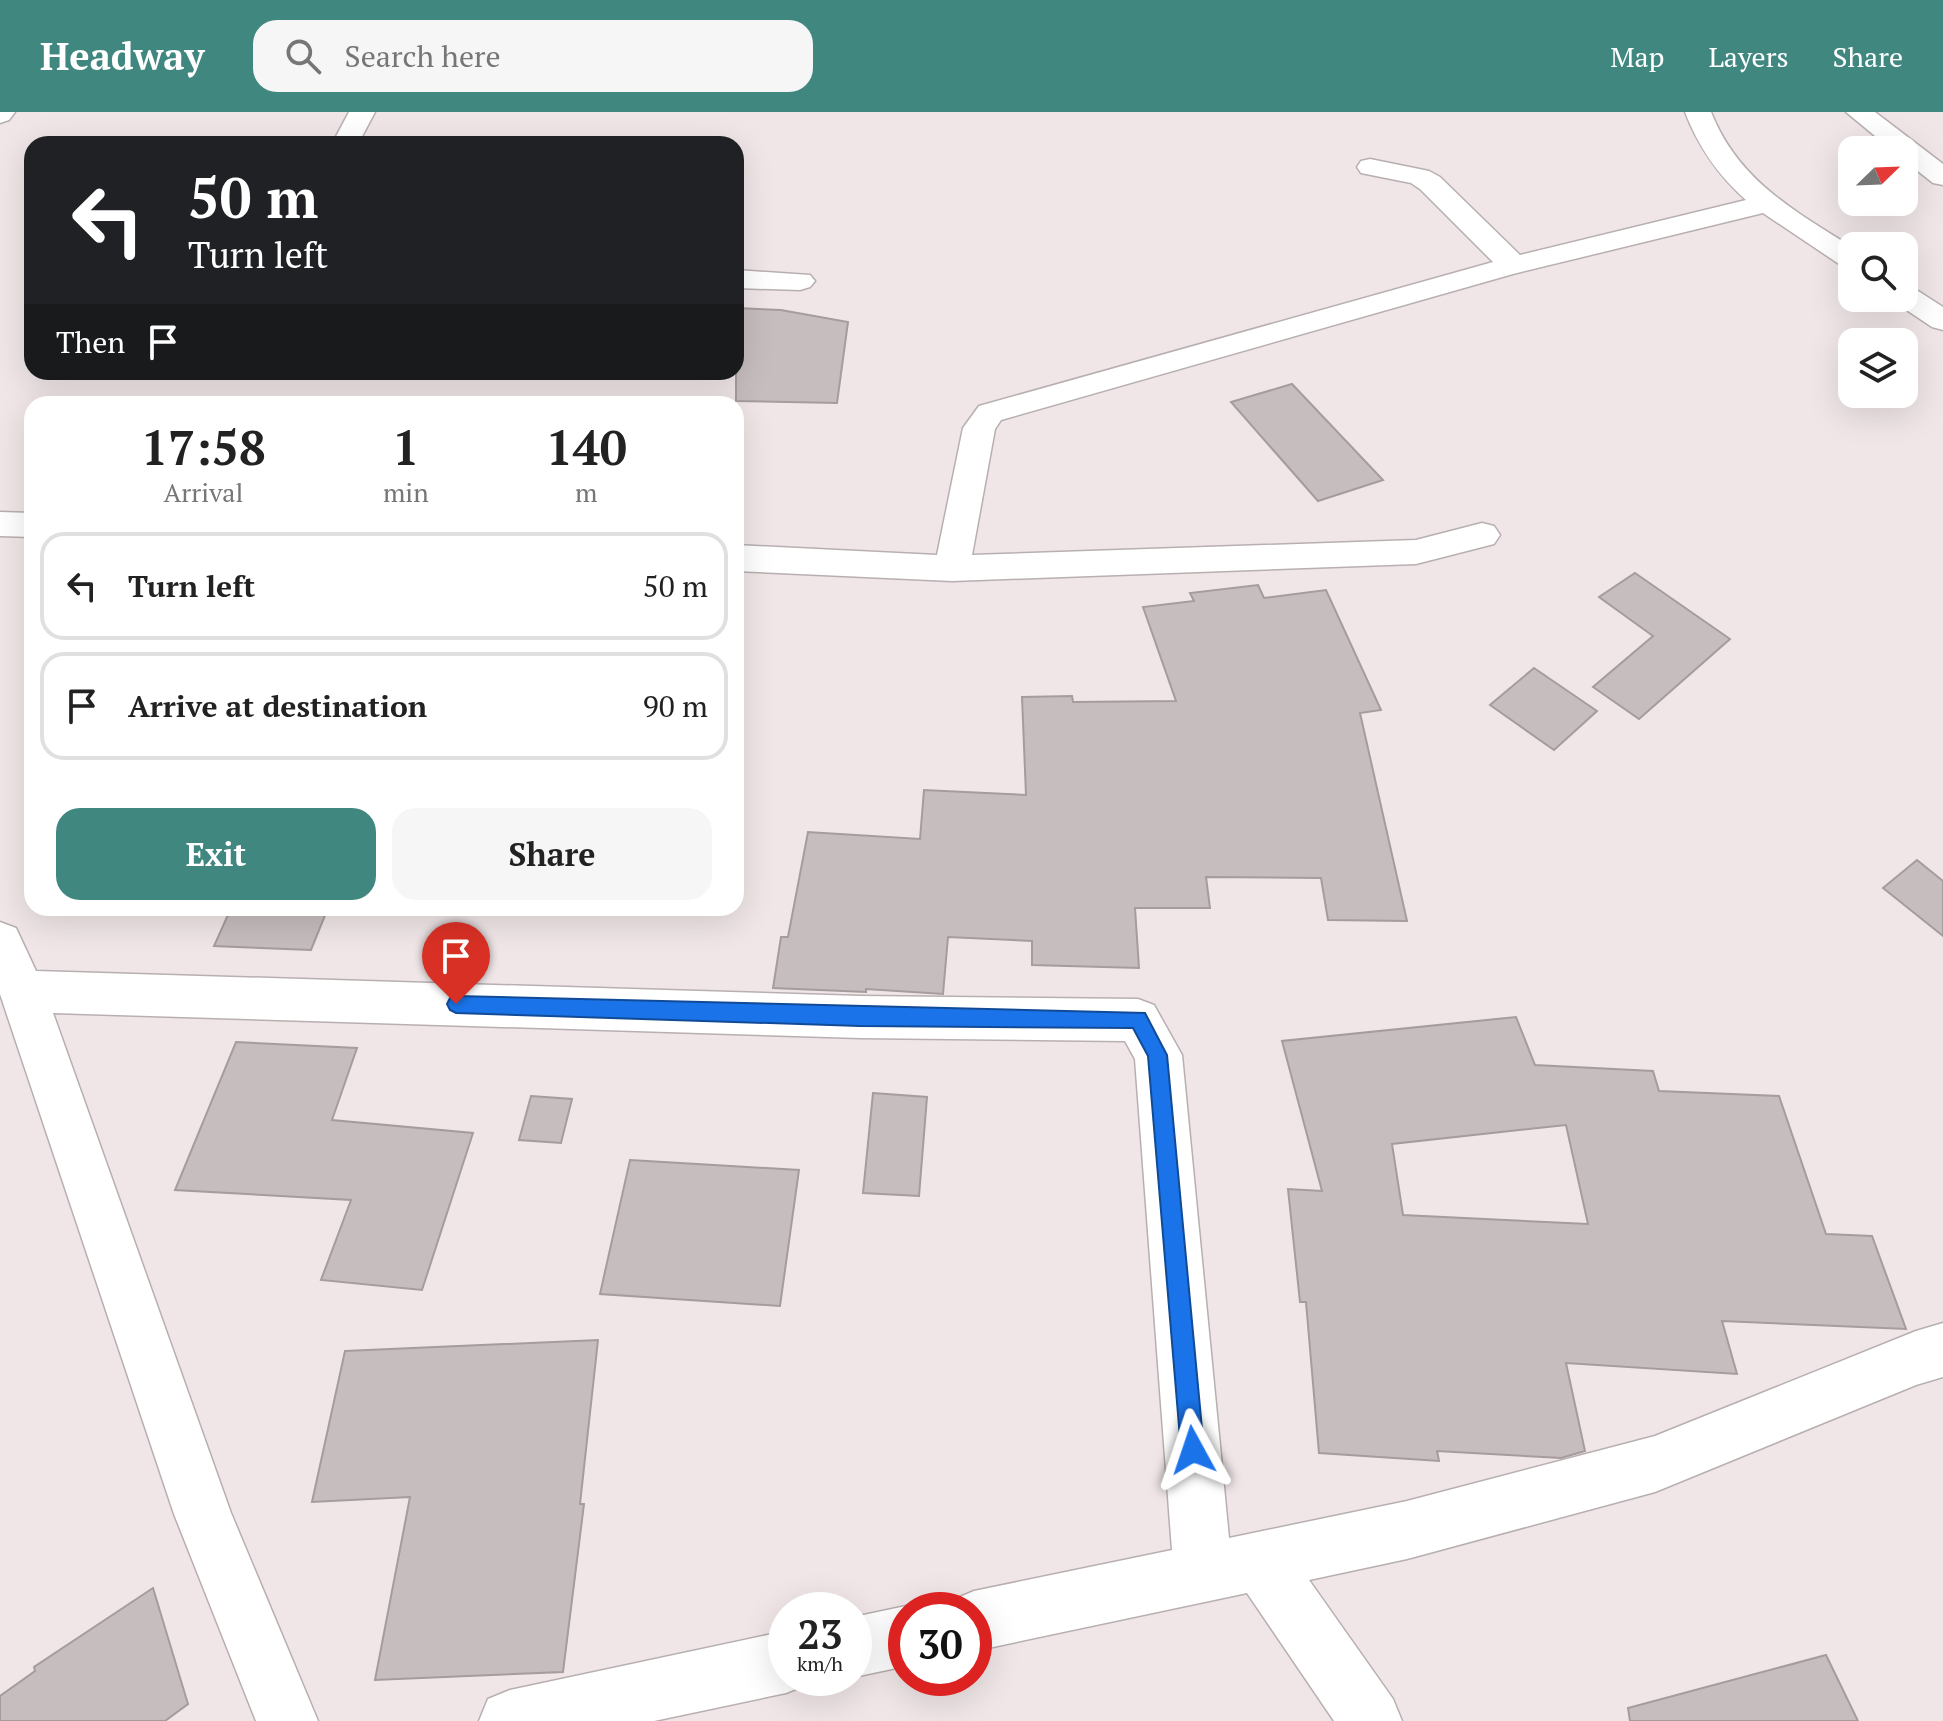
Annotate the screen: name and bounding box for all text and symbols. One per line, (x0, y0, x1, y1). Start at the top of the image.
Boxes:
search box (253, 20, 813, 92)
text: Headway (40, 31, 205, 81)
icon: search (281, 34, 325, 78)
text: Search here (345, 36, 501, 76)
text: Map (1610, 38, 1664, 75)
text: Layers (1708, 38, 1789, 75)
text: Share (1833, 38, 1903, 75)
north arrow (1838, 136, 1918, 216)
map controls (1838, 136, 1918, 408)
text: 50 m (188, 160, 318, 234)
icon: left (56, 168, 160, 272)
text: Turn left (188, 231, 328, 278)
button: search (1838, 232, 1918, 312)
icon: arrive (141, 320, 185, 364)
text: Then (56, 322, 125, 362)
button: layers (1838, 328, 1918, 408)
text: 17:58 (141, 415, 266, 479)
text: 1 (392, 415, 419, 479)
text: 140 (546, 415, 627, 479)
text: Arrival (164, 475, 243, 509)
text: min (383, 475, 429, 509)
text: m (575, 475, 598, 509)
icon: left (60, 564, 104, 608)
text: Turn left (128, 566, 255, 606)
text: 50 m (643, 566, 708, 606)
icon: arrive (60, 684, 104, 728)
text: Arrive at destination (128, 686, 427, 726)
text: 90 m (643, 686, 708, 726)
button: Exit (56, 808, 376, 900)
button: Share (392, 808, 712, 900)
pin (422, 922, 490, 1004)
icon: arrive (434, 934, 478, 978)
position arrow (1151, 1408, 1235, 1492)
speed limit sign: 30 (888, 1592, 992, 1696)
text: 23 (797, 1607, 843, 1660)
text: km/h (797, 1650, 843, 1677)

